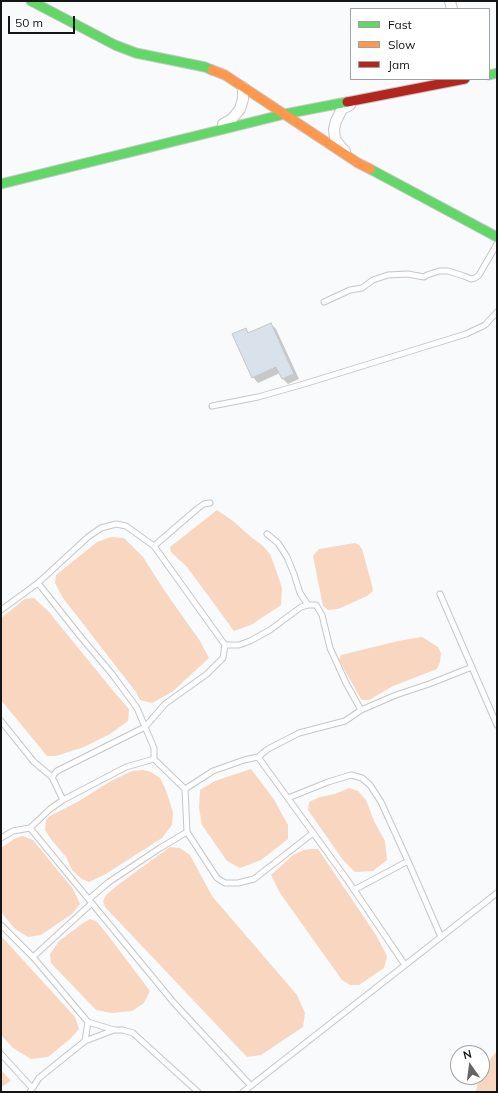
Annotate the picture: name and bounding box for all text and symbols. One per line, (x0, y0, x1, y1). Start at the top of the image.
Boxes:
scale bar (10, 8, 77, 34)
legend (350, 8, 490, 80)
text: 50 m (15, 15, 43, 30)
text: Fast (388, 17, 412, 32)
text: Slow (388, 37, 416, 52)
text: Jam (388, 57, 410, 72)
north arrow (450, 1045, 490, 1085)
text: N (462, 1047, 473, 1062)

